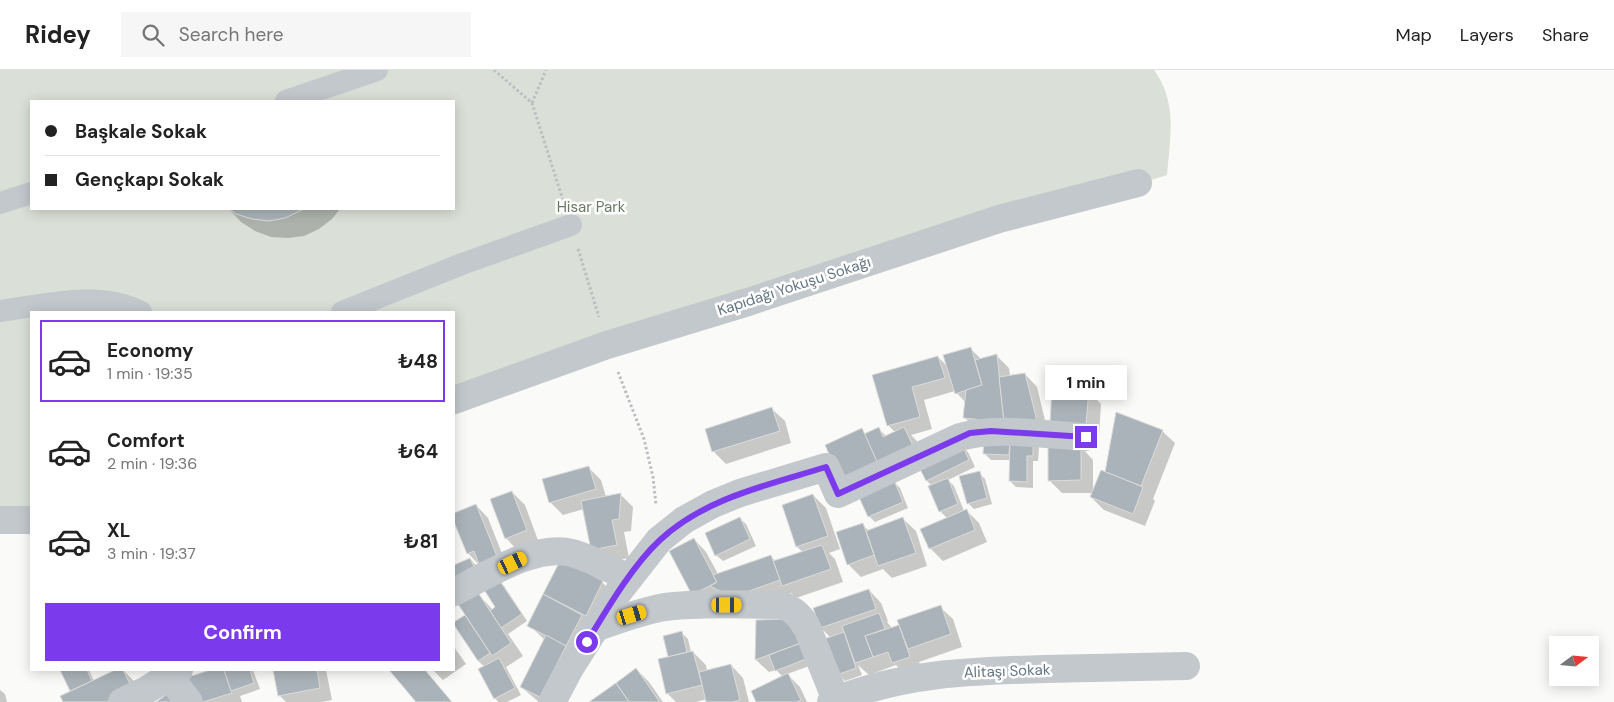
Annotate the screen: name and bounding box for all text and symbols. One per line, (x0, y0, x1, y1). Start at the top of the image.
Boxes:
search box (121, 12, 471, 57)
text: Ridey (25, 19, 91, 50)
icon: search (139, 21, 167, 49)
text: Search here (179, 22, 284, 47)
text: Map (1396, 23, 1432, 47)
text: Layers (1460, 23, 1514, 47)
text: Share (1542, 23, 1589, 47)
text: Başkale Sokak (75, 119, 207, 144)
text: Gençkapı Sokak (75, 167, 224, 192)
park label: Hisar Park (557, 197, 626, 217)
street label: Kapıdağı Yokuşu Sokağı (715, 252, 873, 320)
text: Economy (107, 338, 194, 363)
icon: car (47, 339, 92, 384)
text: ₺48 (398, 349, 438, 374)
text: 1 min · 19:35 (107, 363, 193, 384)
callout: 1 min (1045, 364, 1127, 400)
text: 1 min (1067, 372, 1105, 393)
route end (1075, 426, 1097, 448)
text: Comfort (107, 428, 185, 453)
icon: car (47, 429, 92, 474)
text: ₺64 (398, 439, 438, 464)
text: 2 min · 19:36 (107, 453, 197, 474)
text: XL (107, 518, 130, 543)
icon: car (47, 519, 92, 564)
text: ₺81 (404, 529, 438, 554)
text: 3 min · 19:37 (107, 543, 196, 564)
car (496, 550, 529, 576)
car (712, 598, 742, 613)
button: Confirm (45, 603, 440, 661)
car (615, 603, 648, 627)
route start (576, 631, 598, 653)
north arrow (1549, 636, 1599, 686)
map controls (1549, 636, 1599, 686)
street label: Alitaşı Sokak (963, 659, 1051, 683)

